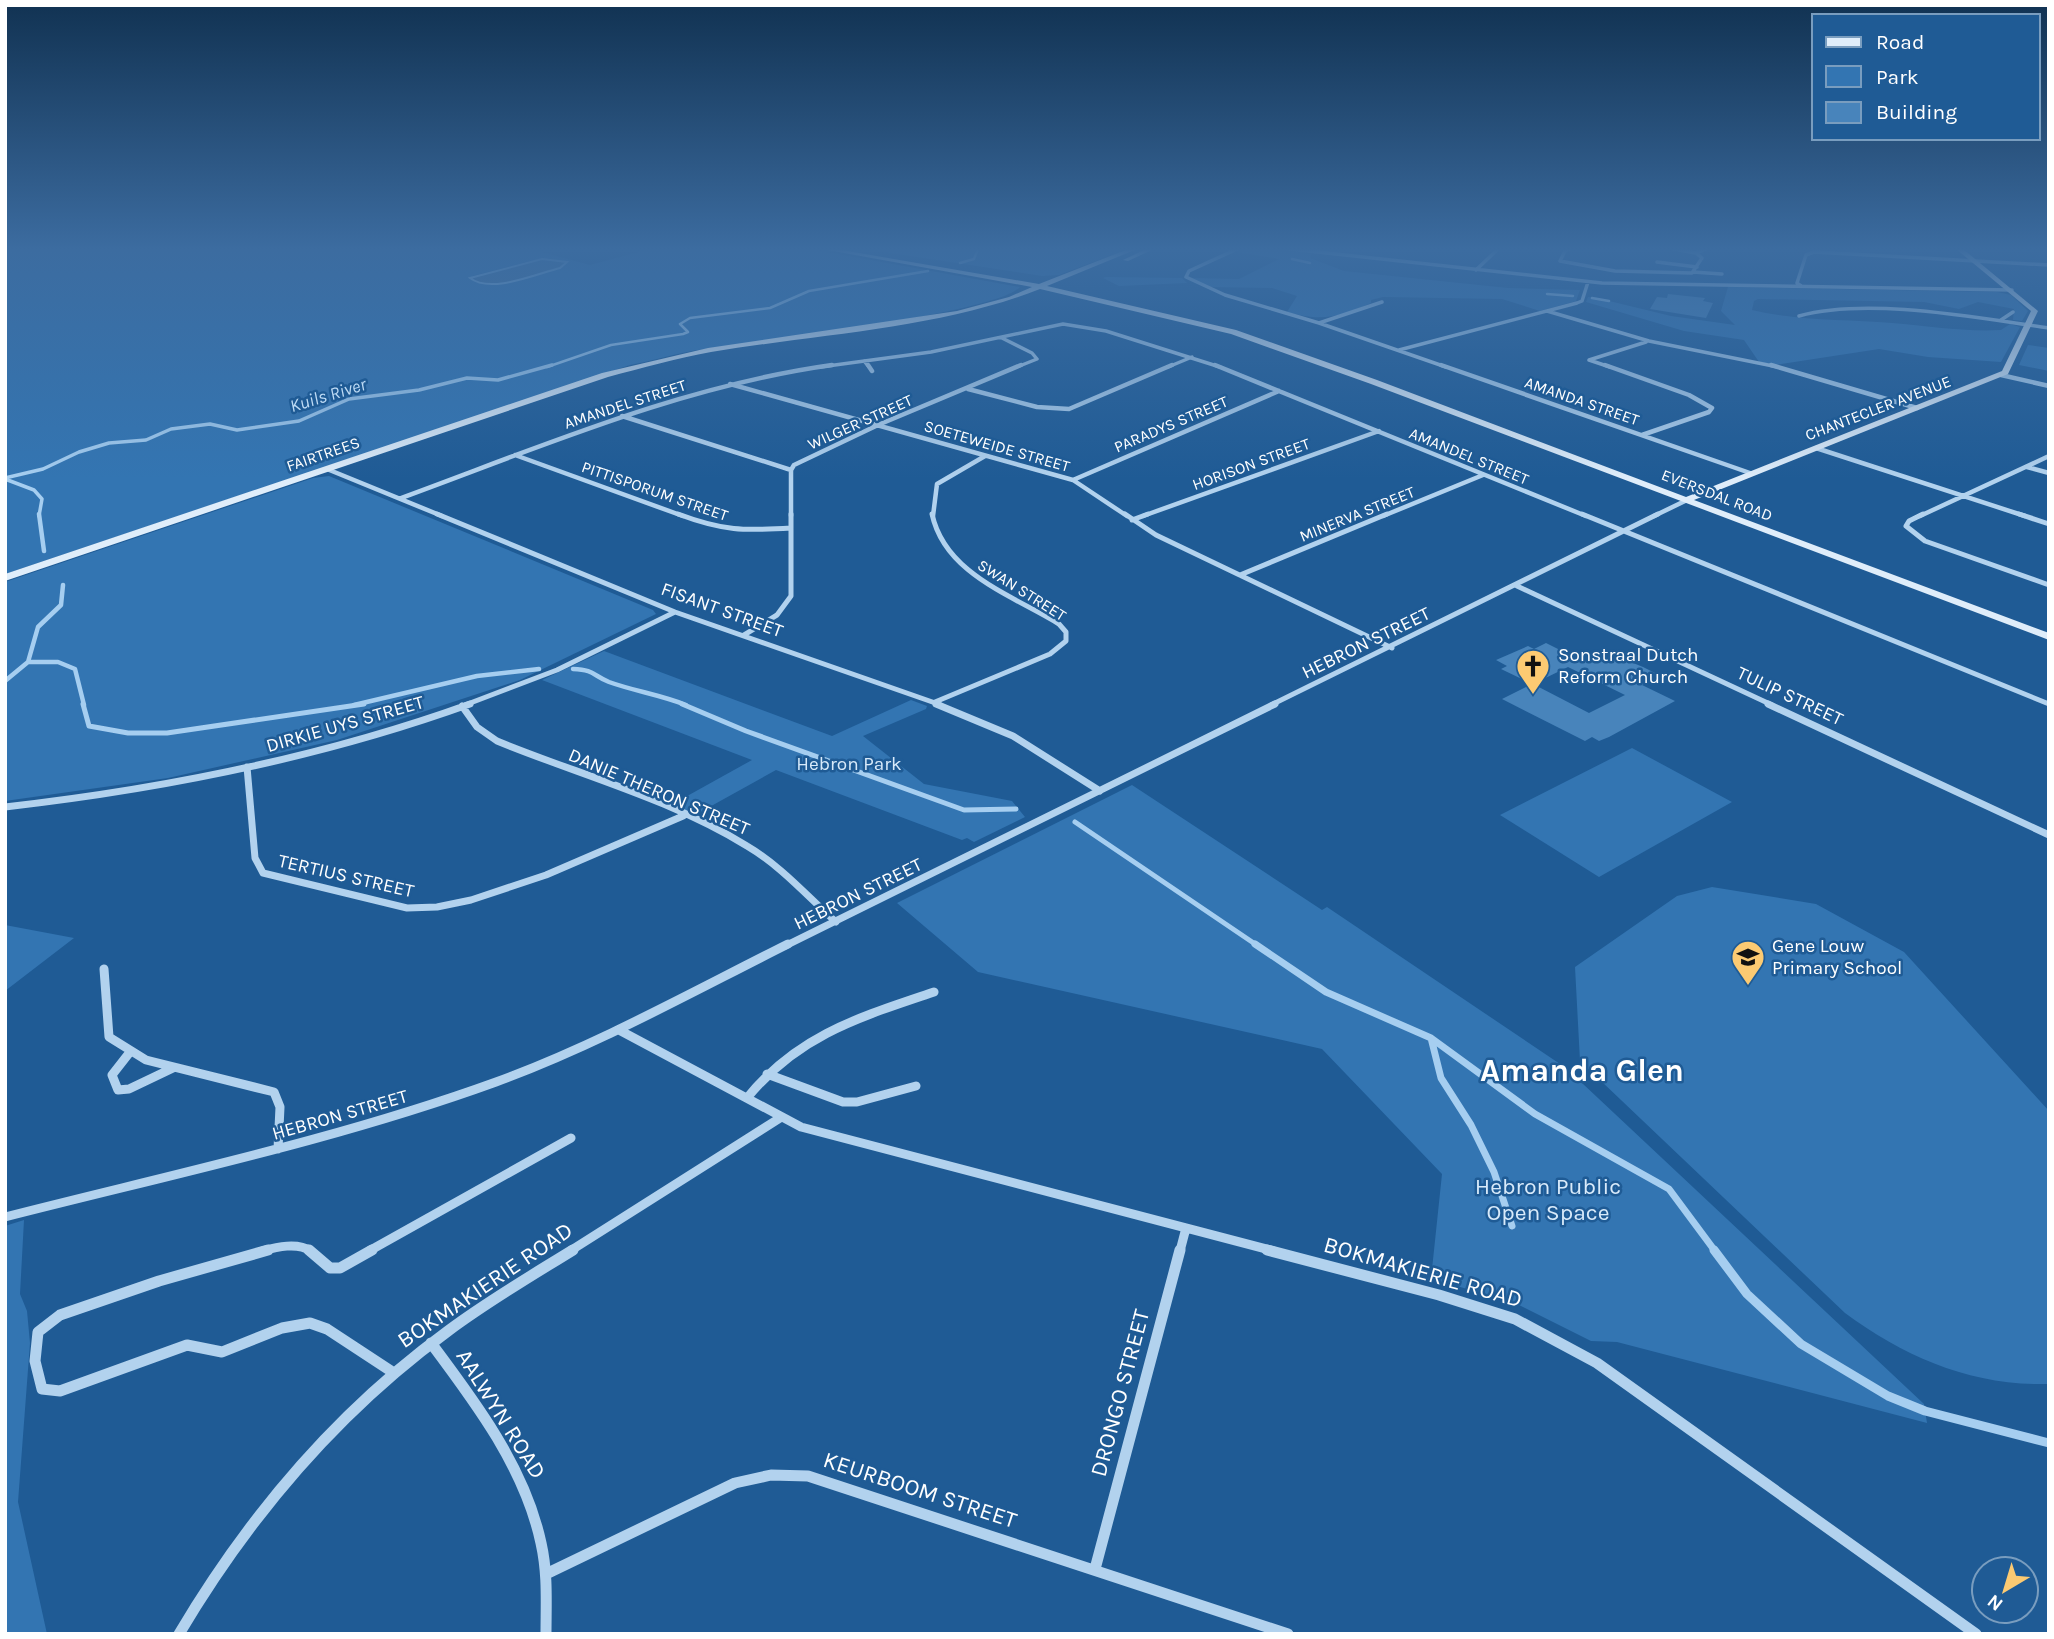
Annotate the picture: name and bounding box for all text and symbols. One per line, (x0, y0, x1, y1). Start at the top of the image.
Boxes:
legend (1812, 14, 2040, 140)
text: Road (1876, 30, 1924, 54)
text: Park (1876, 65, 1919, 89)
text: Building (1876, 100, 1957, 124)
street label: CHANTECLER AVENUE (1802, 371, 1954, 445)
street label: AMANDA STREET (1522, 372, 1642, 430)
water label: Kuils River (287, 373, 370, 417)
street label: AMANDEL STREET (562, 375, 688, 433)
street label: WILGER STREET (805, 390, 915, 454)
street label: PARADYS STREET (1111, 391, 1231, 457)
street label: SOETEWEIDE STREET (922, 416, 1072, 476)
street label: AMANDEL STREET (1406, 423, 1532, 489)
street label: FAIRTREES (284, 433, 362, 475)
street label: HORISON STREET (1190, 434, 1312, 494)
street label: PITTISPORUM STREET (579, 457, 731, 525)
street label: EVERSDAL ROAD (1659, 465, 1775, 525)
street label: MINERVA STREET (1297, 482, 1417, 546)
street label: SWAN STREET (974, 555, 1070, 625)
street label: FISANT STREET (658, 578, 786, 642)
street label: HEBRON STREET (1298, 602, 1434, 684)
place label: Sonstraal Dutch Reform Church (1558, 644, 1699, 688)
church icon: Sonstraal Dutch Reform Church (1514, 647, 1552, 696)
street label: TULIP STREET (1733, 662, 1847, 730)
street label: DIRKIE UYS STREET (263, 691, 427, 757)
street label: DANIE THERON STREET (565, 744, 753, 840)
park label: Hebron Park (796, 753, 902, 775)
street label: TERTIUS STREET (276, 850, 416, 902)
street label: HEBRON STREET (790, 853, 926, 935)
place label: Gene Louw Primary School (1772, 935, 1902, 979)
school or university icon: Gene Louw Primary School (1729, 938, 1767, 987)
district label: Amanda Glen (1480, 1052, 1684, 1089)
street label: HEBRON STREET (270, 1085, 411, 1145)
park label: Hebron Public Open Space (1475, 1173, 1621, 1226)
street label: BOKMAKIERIE ROAD (392, 1216, 578, 1354)
street label: BOKMAKIERIE ROAD (1321, 1231, 1525, 1313)
street label: DRONGO STREET (1085, 1306, 1155, 1479)
street label: AALWYN ROAD (450, 1344, 552, 1484)
street label: KEURBOOM STREET (820, 1446, 1021, 1534)
north arrow (1970, 1555, 2040, 1625)
text: N (1983, 1590, 2007, 1615)

